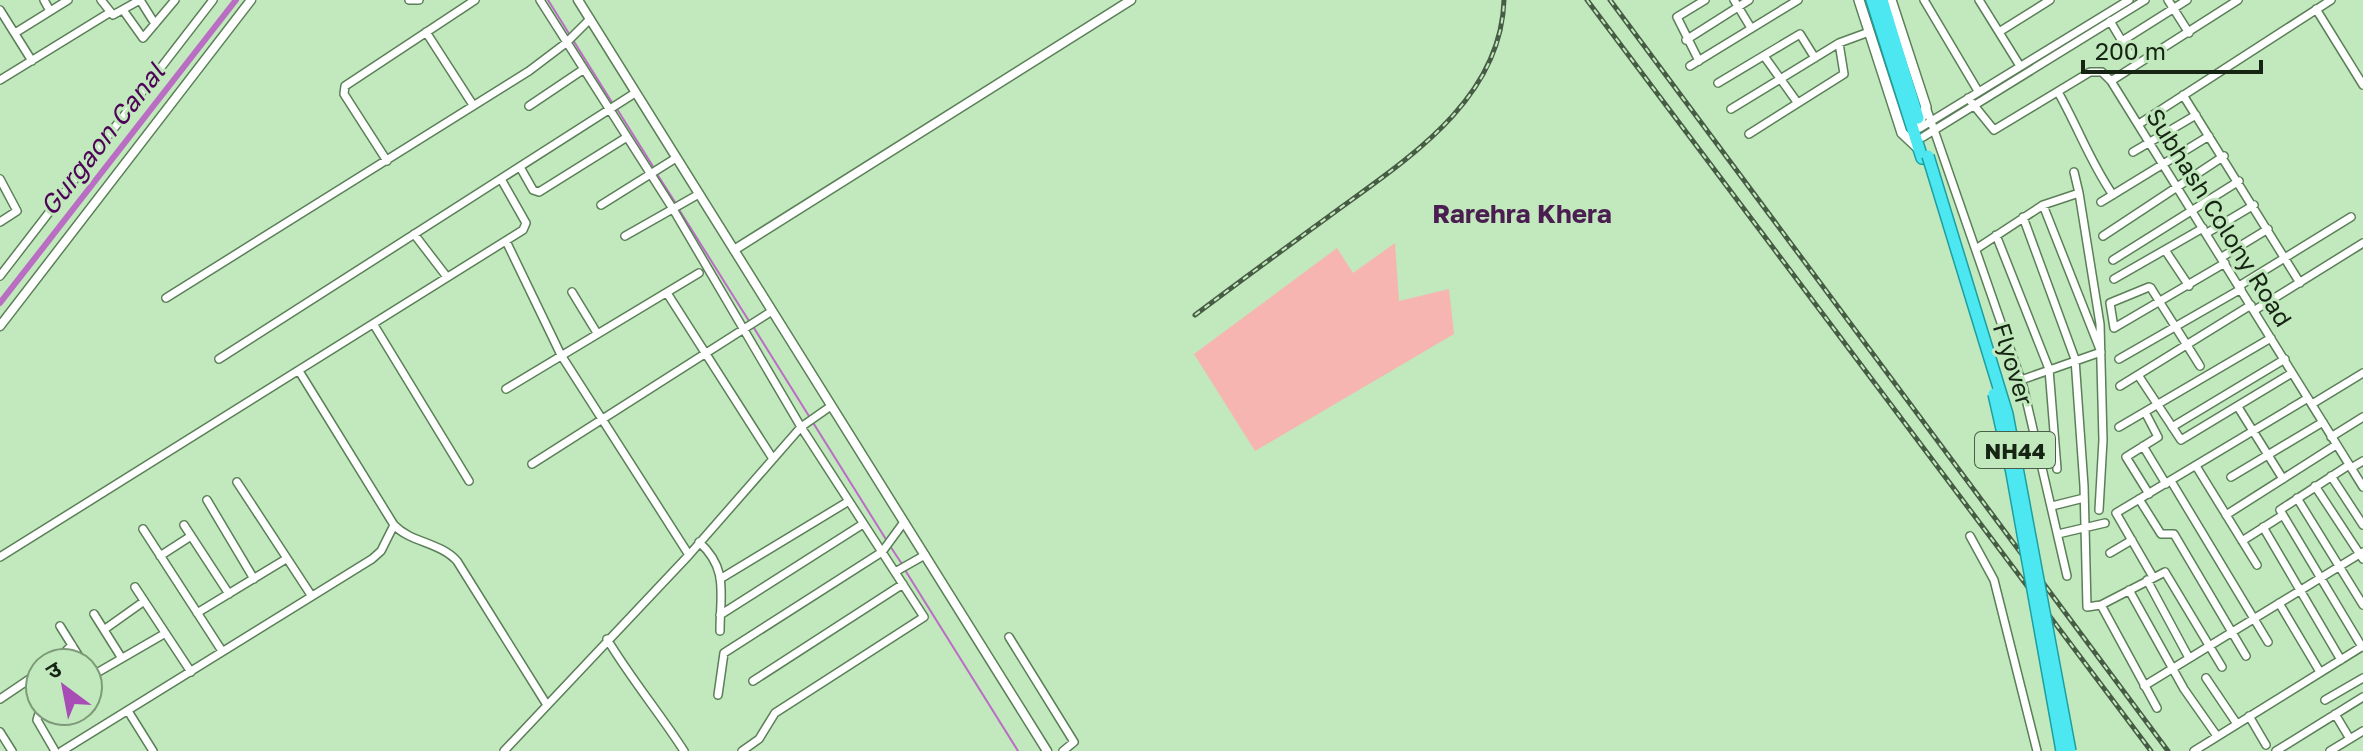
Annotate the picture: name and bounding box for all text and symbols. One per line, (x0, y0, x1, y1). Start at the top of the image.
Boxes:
scale bar (2083, 24, 2261, 74)
text: 200 m (2095, 36, 2166, 65)
water label: Gurgaon Canal (33, 56, 172, 221)
street label: Subhash Colony Road (2141, 103, 2299, 331)
district label: Rarehra Khera (1432, 198, 1612, 229)
street label: Flyover (1988, 319, 2040, 409)
road number: NH44 (1975, 432, 2055, 468)
north arrow (24, 647, 104, 727)
text: उ (41, 654, 67, 684)

